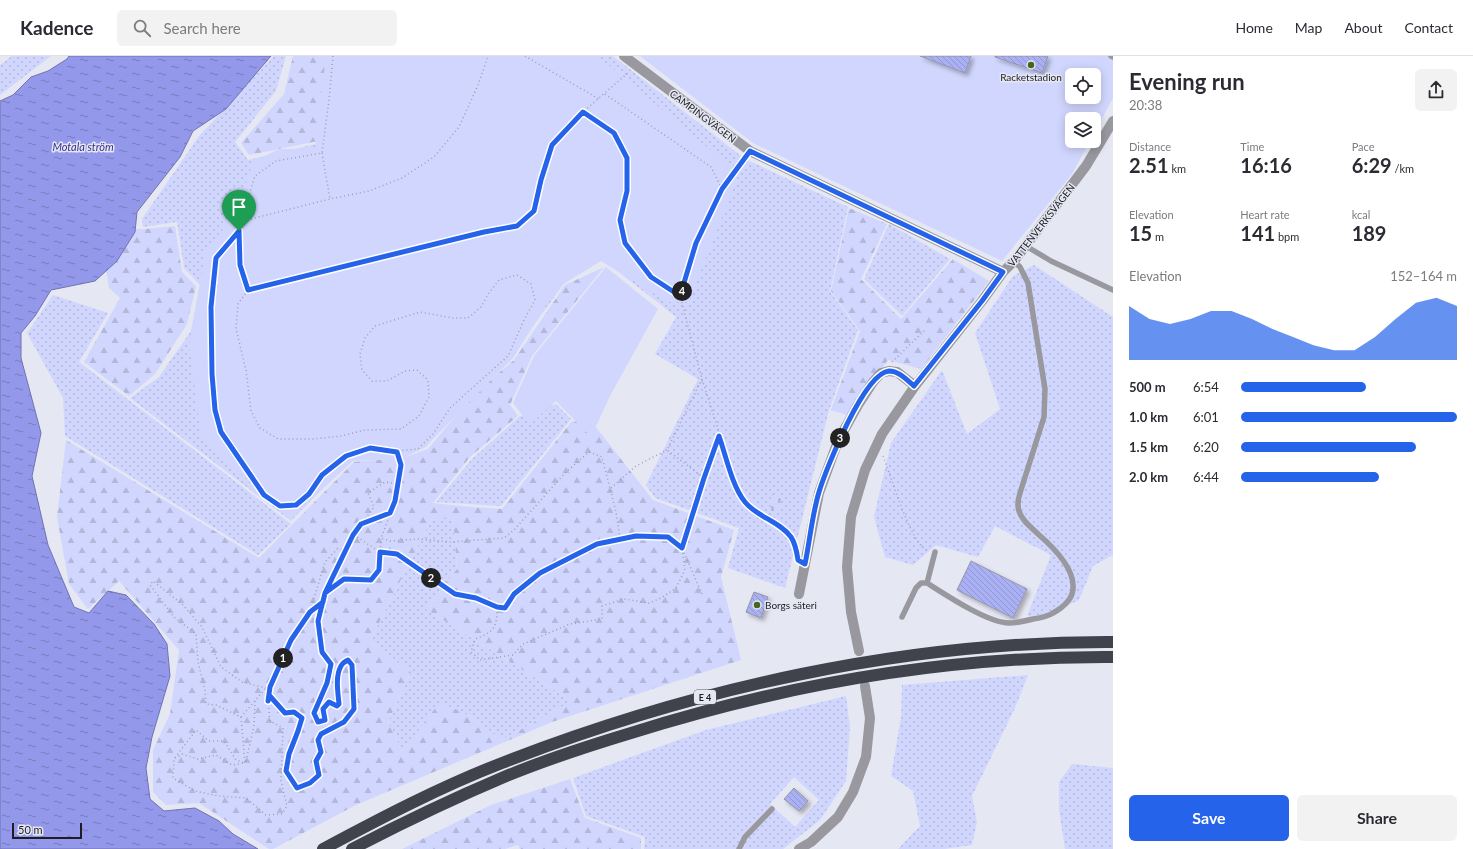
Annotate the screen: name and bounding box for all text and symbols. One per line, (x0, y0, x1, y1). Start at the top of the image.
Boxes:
search box (117, 10, 397, 46)
text: Kadence (20, 16, 93, 39)
icon: search (131, 17, 153, 39)
text: Search here (163, 19, 241, 37)
text: Home (1235, 19, 1273, 36)
text: Map (1295, 19, 1322, 36)
text: About (1344, 19, 1382, 36)
text: Contact (1404, 19, 1453, 36)
marker: Racketstadion (1026, 60, 1036, 70)
map controls (1065, 68, 1101, 148)
button: locate (1065, 68, 1101, 104)
text: Evening run (1129, 68, 1245, 95)
button: share (1415, 69, 1457, 111)
place label: Racketstadion (1000, 71, 1062, 83)
street label: CAMPINGVÄGEN (667, 87, 739, 145)
text: 20:38 (1129, 97, 1162, 113)
button: layers (1065, 112, 1101, 148)
water label: Motala ström (52, 140, 114, 153)
text: Distance (1129, 140, 1171, 153)
text: Time (1240, 140, 1264, 153)
text: Pace (1352, 140, 1375, 153)
text: 2.51 (1129, 153, 1169, 177)
text: 16:16 (1240, 153, 1292, 177)
text: 6:29 (1352, 153, 1392, 177)
text: km (1169, 162, 1186, 175)
text: /km (1392, 162, 1414, 175)
street label: VATTENVERKSVÄGEN (1005, 181, 1077, 269)
pin (222, 190, 256, 231)
icon: arrive (228, 196, 250, 218)
text: Elevation (1129, 208, 1174, 221)
text: Heart rate (1240, 208, 1290, 221)
text: kcal (1352, 208, 1370, 221)
text: 15 (1129, 221, 1152, 245)
text: 141 (1240, 221, 1275, 245)
text: 189 (1352, 221, 1386, 245)
text: m (1152, 230, 1164, 243)
text: bpm (1275, 230, 1299, 243)
text: Elevation (1129, 268, 1182, 284)
text: 152–164 m (1390, 268, 1457, 284)
pin: 4 (672, 281, 692, 301)
text: 4 (679, 284, 685, 297)
text: 500 m (1129, 379, 1166, 395)
text: 6:54 (1193, 379, 1219, 395)
text: 1.0 km (1129, 409, 1168, 425)
text: 6:01 (1193, 409, 1219, 425)
pin: 3 (830, 428, 850, 448)
text: 3 (837, 431, 843, 444)
text: 1.5 km (1129, 439, 1168, 455)
text: 6:20 (1193, 439, 1219, 455)
text: 2.0 km (1129, 469, 1168, 485)
text: 6:44 (1193, 469, 1219, 485)
pin: 2 (421, 568, 441, 588)
text: 2 (428, 571, 434, 584)
place label: Borgs säteri (765, 599, 817, 611)
marker: Borgs säteri (752, 600, 762, 610)
pin: 1 (273, 648, 293, 668)
text: 1 (280, 651, 286, 664)
road number: E 4 (694, 690, 716, 704)
button: Save (1129, 795, 1289, 841)
button: Share (1297, 795, 1457, 841)
scale bar (12, 821, 82, 840)
text: 50 m (18, 823, 43, 836)

